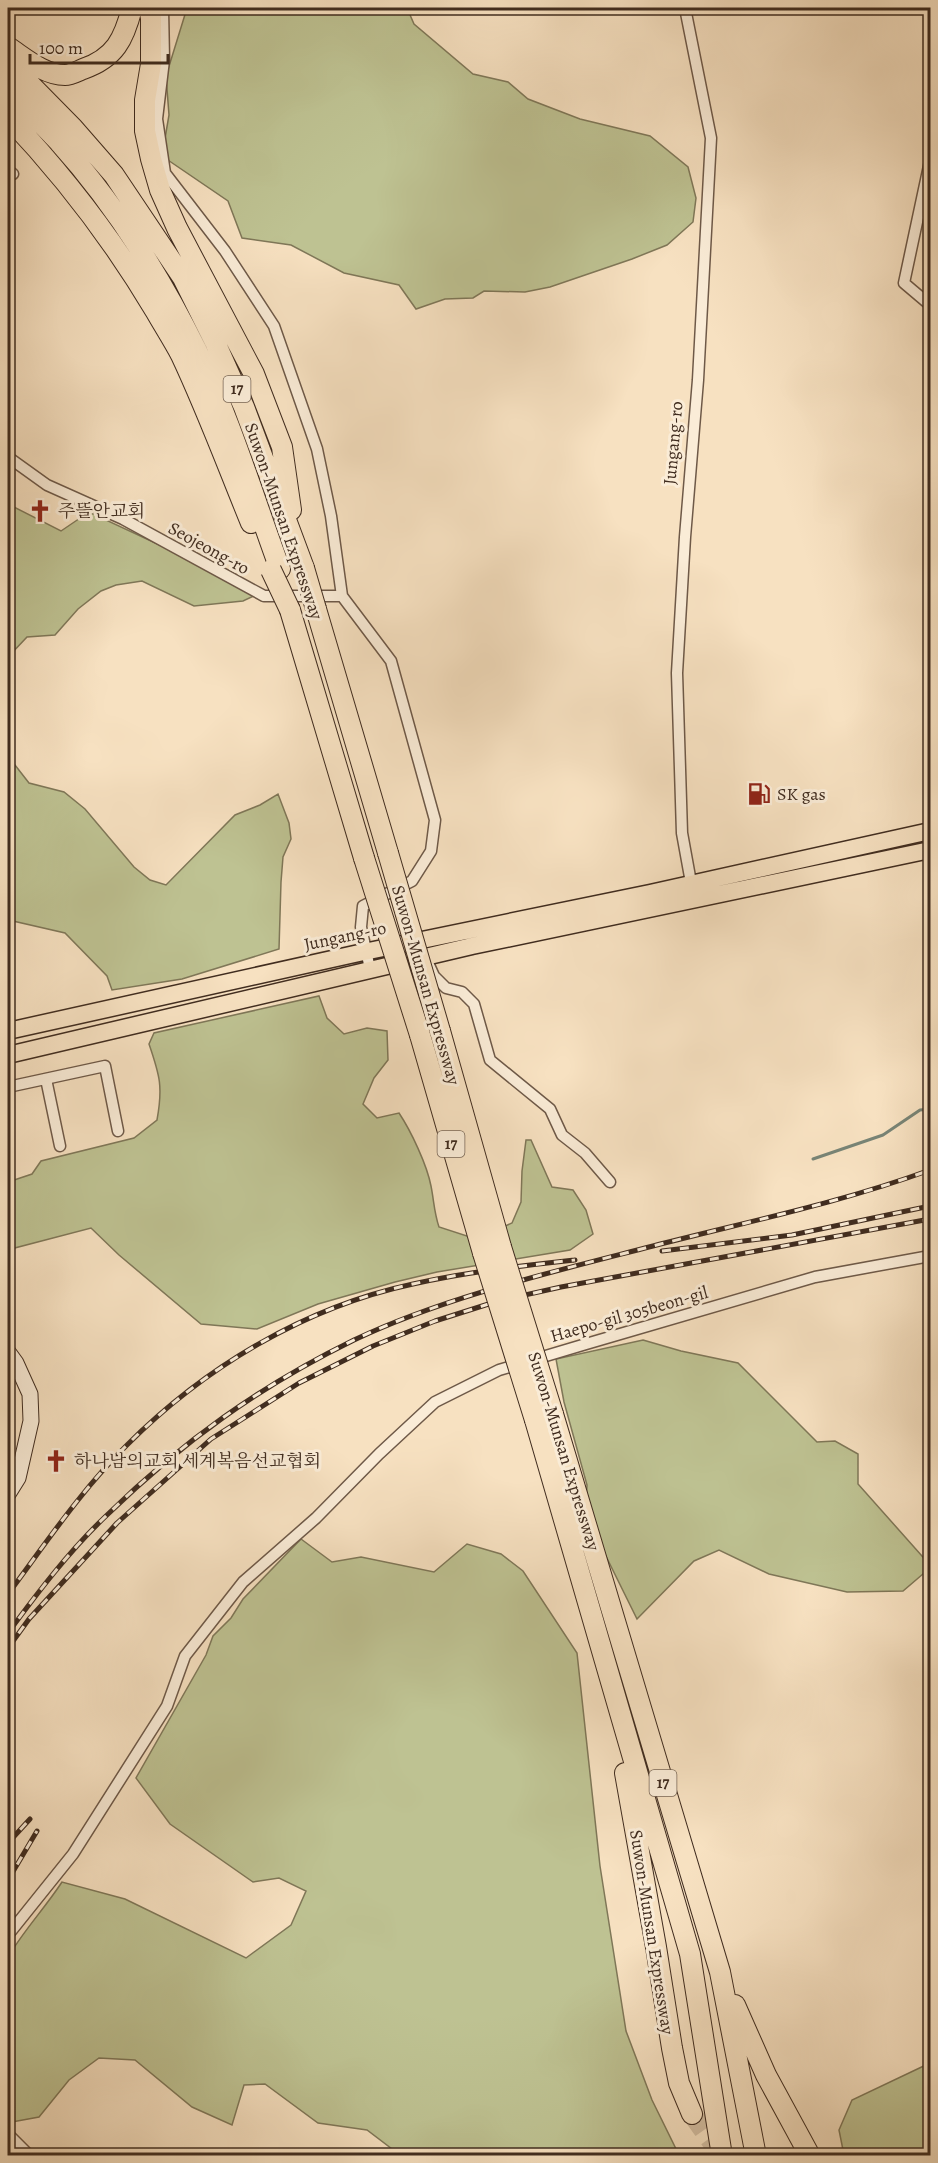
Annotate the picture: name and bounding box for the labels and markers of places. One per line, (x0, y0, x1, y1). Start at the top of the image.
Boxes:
church icon: 주뜰안교회 (27, 498, 53, 524)
place label: 주뜰안교회 (58, 499, 145, 523)
fuel station icon: SK gas (746, 781, 772, 807)
place label: SK gas (777, 782, 826, 806)
church icon: 하나남의교회 세계복음선교협회 (43, 1448, 69, 1474)
place label: 하나남의교회 세계복음선교협회 (74, 1449, 321, 1473)

